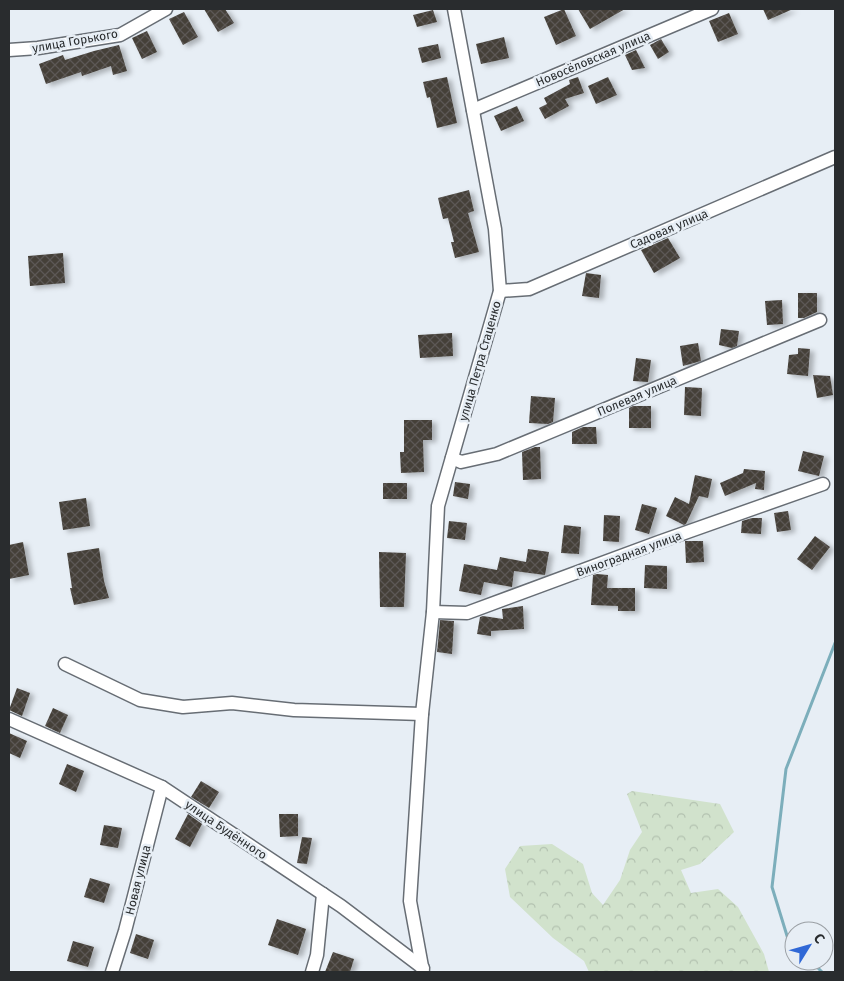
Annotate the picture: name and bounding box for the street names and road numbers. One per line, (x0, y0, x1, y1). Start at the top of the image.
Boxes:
street label: улица Горького (31, 27, 119, 55)
street label: Новосёловская улица (534, 29, 652, 89)
street label: Садовая улица (628, 206, 710, 252)
street label: улица Петра Стаценко (456, 299, 504, 423)
street label: Полевая улица (595, 373, 679, 419)
street label: Виноградная улица (575, 528, 683, 580)
street label: улица Будённого (182, 797, 270, 863)
street label: Новая улица (123, 844, 153, 916)

